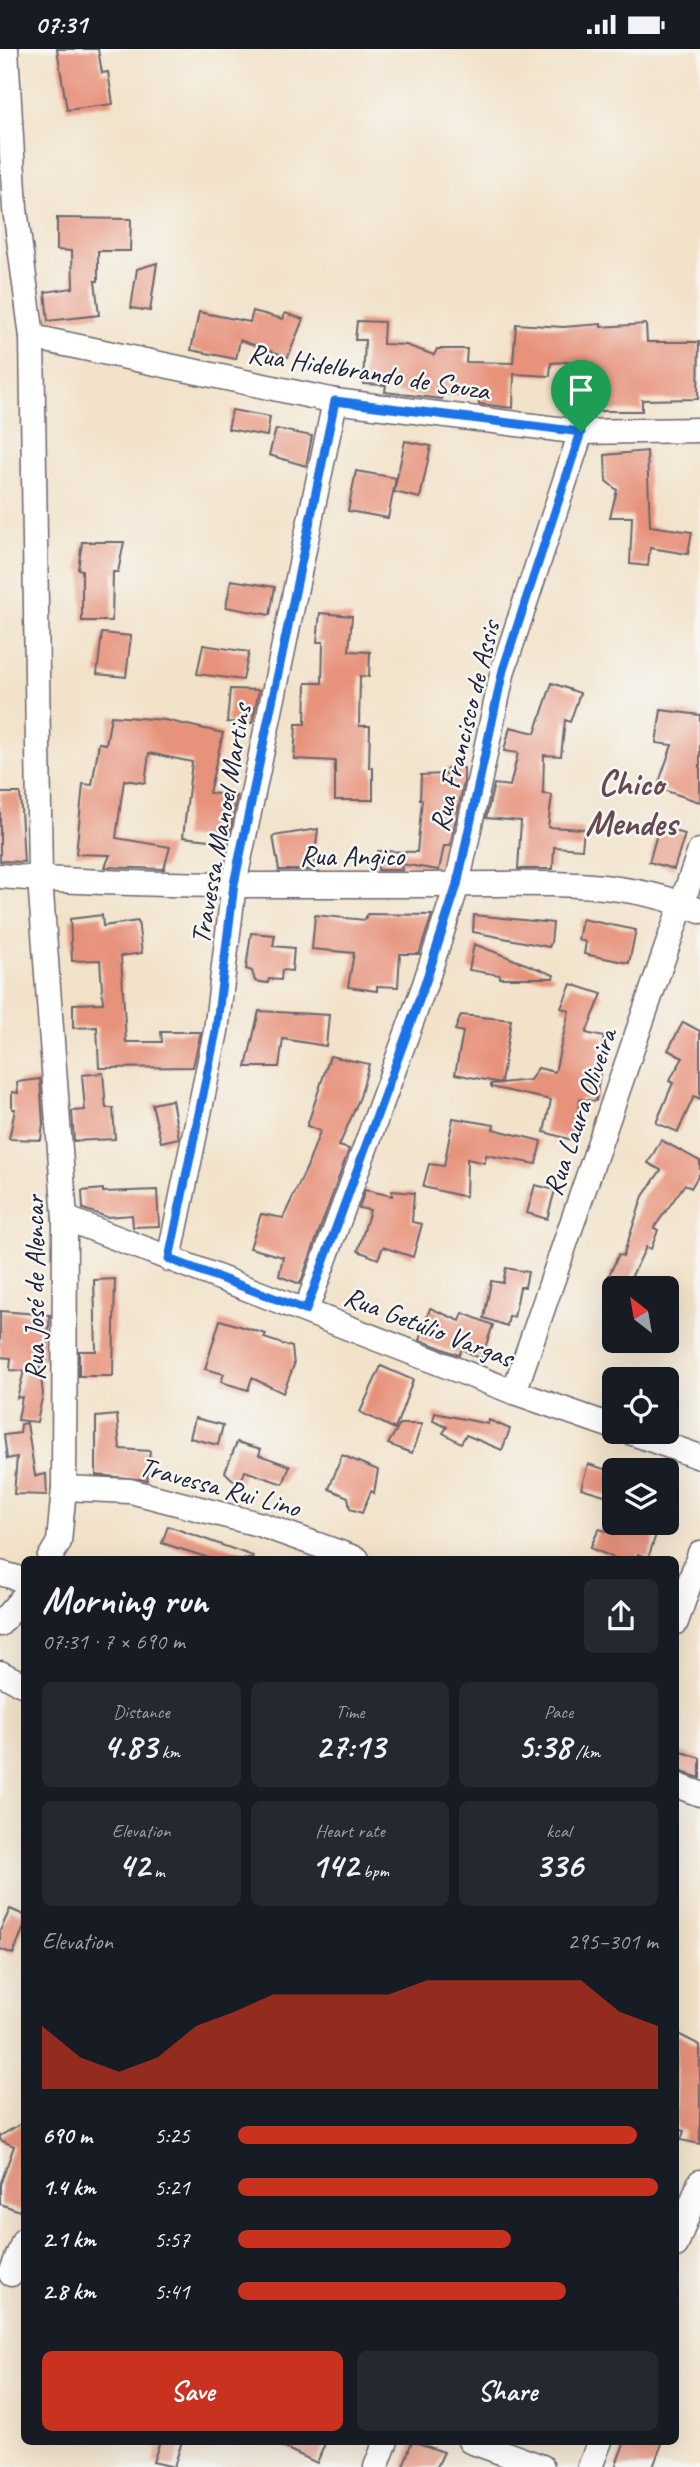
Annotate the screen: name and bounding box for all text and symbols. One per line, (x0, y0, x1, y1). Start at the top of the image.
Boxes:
text: 07:31 (35, 8, 87, 41)
street label: Rua Hidelbrando de Souza (246, 335, 494, 408)
pin (551, 360, 611, 432)
icon: arrive (562, 371, 600, 409)
street label: Rua Francisco de Assis (421, 615, 508, 835)
street label: Travessa Manoel Martins (182, 699, 259, 947)
district label: Chico Mendes (585, 761, 680, 846)
street label: Rua Angico (300, 838, 406, 873)
street label: Rua Laura Oliveira (535, 1022, 625, 1200)
street label: Rua José de Alencar (17, 1193, 52, 1381)
north arrow (602, 1276, 679, 1353)
map controls (602, 1276, 679, 1535)
street label: Rua Getúlio Vargas (339, 1278, 520, 1376)
button: locate (602, 1367, 679, 1444)
street label: Travessa Rui Lino (136, 1448, 306, 1525)
button: layers (602, 1458, 679, 1535)
text: Morning run (42, 1577, 208, 1624)
button: share (584, 1579, 658, 1653)
text: 07:31 · 7 × 690 m (42, 1627, 185, 1656)
text: Distance (113, 1700, 170, 1724)
text: Time (335, 1700, 365, 1724)
text: Pace (544, 1700, 573, 1724)
text: 4.83 (103, 1724, 157, 1769)
text: 27:13 (315, 1724, 385, 1769)
text: 5:38 (517, 1724, 571, 1769)
text: km (157, 1740, 180, 1764)
text: /km (571, 1740, 600, 1764)
text: Elevation (112, 1819, 171, 1843)
text: Heart rate (315, 1819, 385, 1843)
text: kcal (546, 1819, 571, 1843)
text: 42 (118, 1843, 149, 1888)
text: 142 (311, 1843, 358, 1888)
text: 336 (535, 1843, 583, 1888)
text: m (149, 1859, 165, 1883)
text: bpm (358, 1859, 389, 1883)
text: Elevation (42, 1927, 113, 1956)
text: 295–301 m (567, 1927, 658, 1956)
text: 690 m (42, 2121, 92, 2150)
text: 5:25 (154, 2121, 190, 2150)
text: 1.4 km (42, 2173, 96, 2202)
text: 5:21 (154, 2173, 190, 2202)
text: 2.1 km (42, 2225, 96, 2254)
text: 5:57 (154, 2225, 190, 2254)
text: 2.8 km (42, 2277, 96, 2306)
text: 5:41 (154, 2277, 190, 2306)
button: Save (42, 2351, 343, 2431)
button: Share (357, 2351, 658, 2431)

